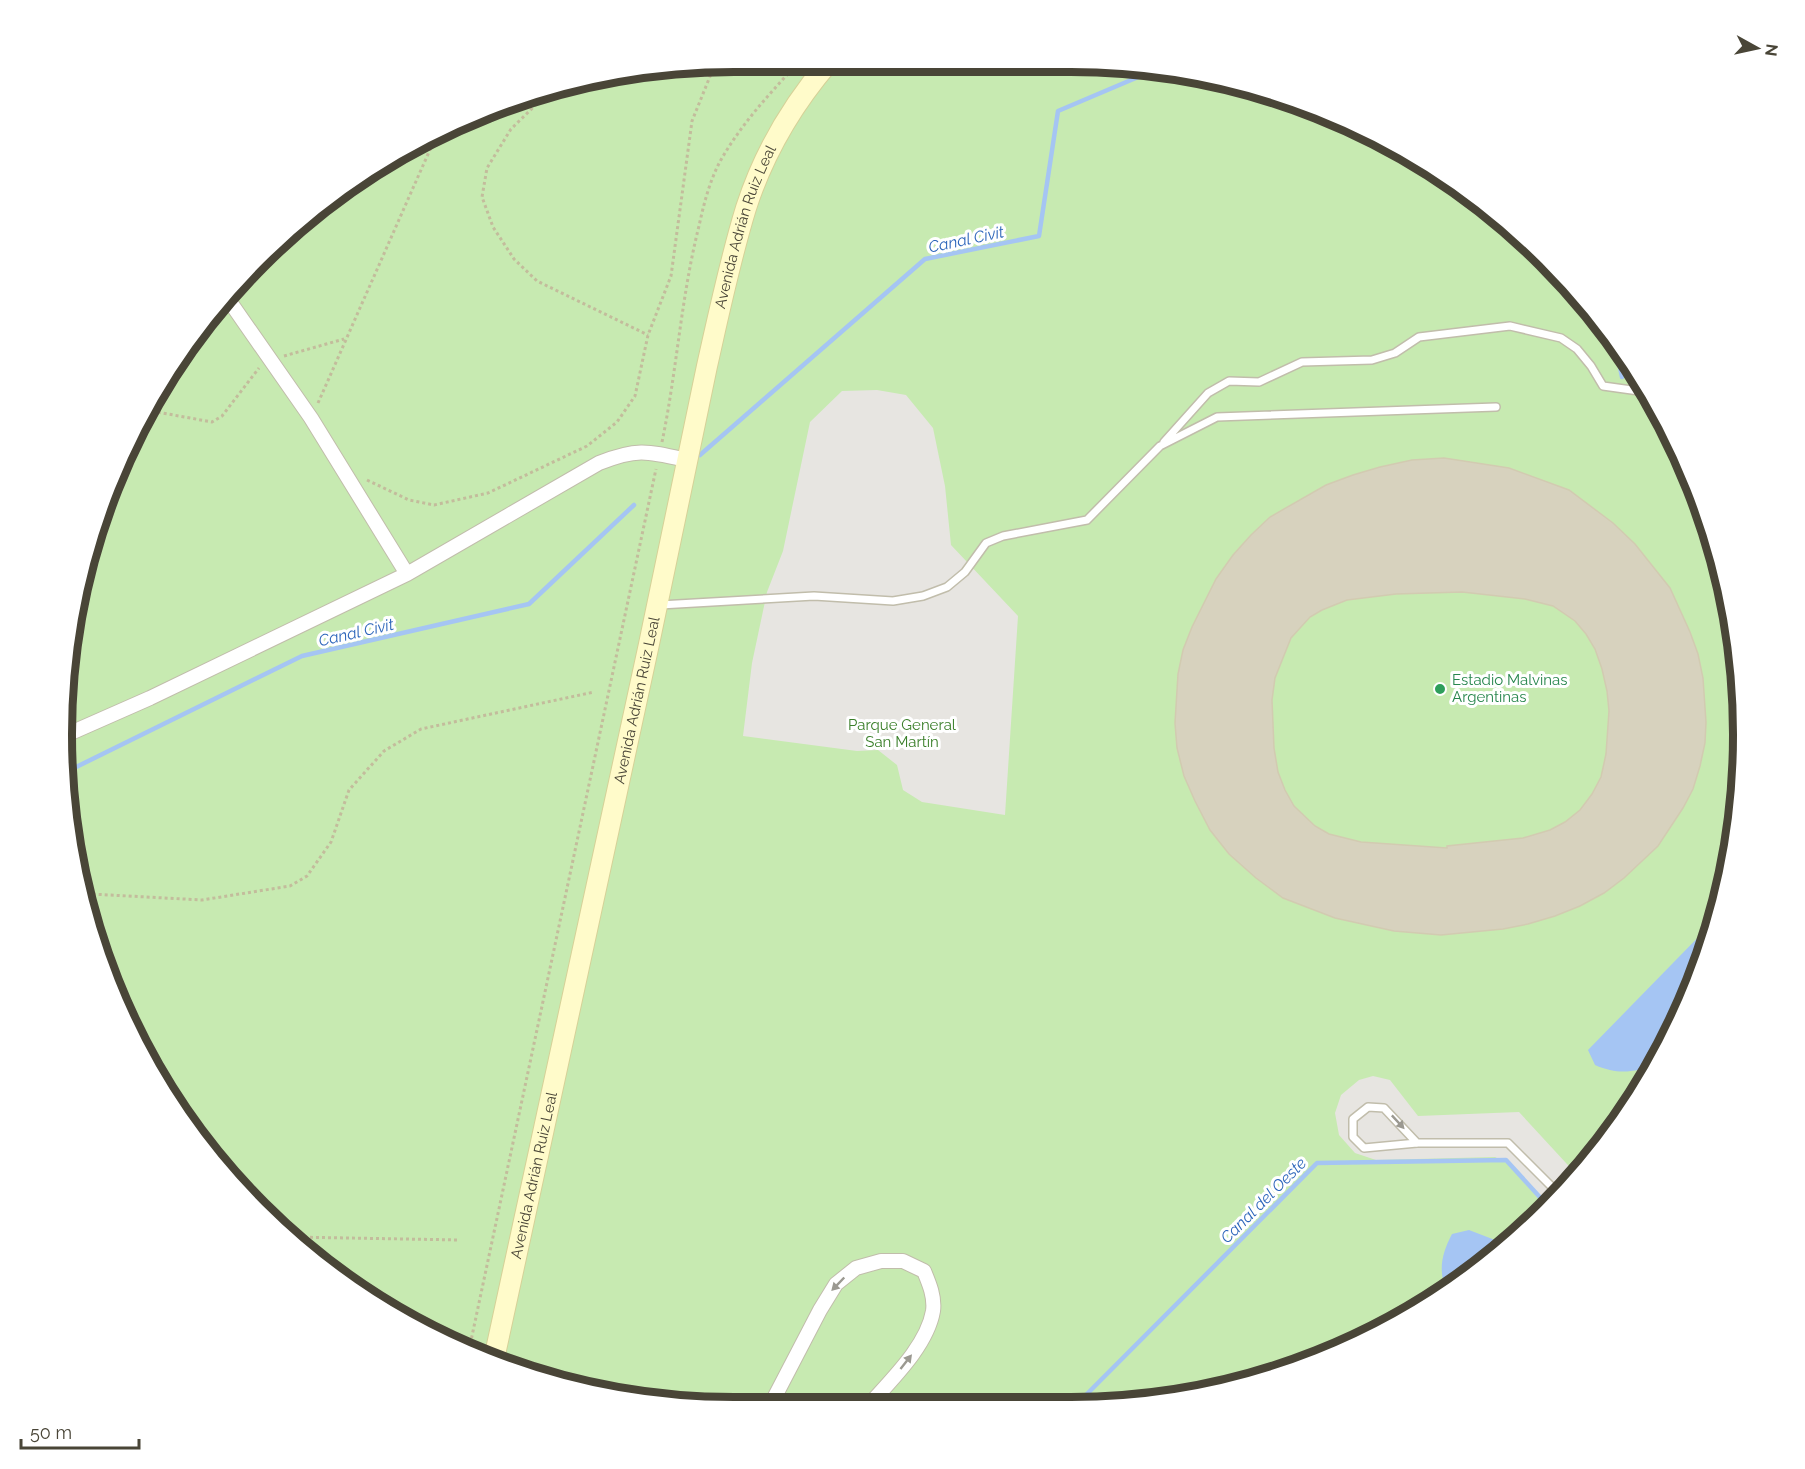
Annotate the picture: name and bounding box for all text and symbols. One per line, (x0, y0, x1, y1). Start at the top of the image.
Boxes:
north arrow (1727, 18, 1787, 78)
text: N (1761, 43, 1782, 57)
street label: Avenida Adrián Ruiz Leal (711, 141, 780, 310)
water label: Canal Civit (927, 222, 1006, 257)
water label: Canal Civit (317, 614, 396, 650)
street label: Avenida Adrián Ruiz Leal (610, 614, 664, 786)
place label: Estadio Malvinas Argentinas (1452, 671, 1567, 706)
marker: Estadio Malvinas Argentinas (1433, 682, 1447, 696)
park label: Parque General San Martín (848, 716, 957, 751)
street label: Avenida Adrián Ruiz Leal (507, 1089, 561, 1261)
one-way arrow (1391, 1115, 1405, 1130)
water label: Canal del Oeste (1217, 1153, 1310, 1247)
one-way arrow (832, 1276, 846, 1290)
one-way arrow (900, 1354, 912, 1369)
scale bar (21, 1412, 140, 1450)
text: 50 m (30, 1422, 72, 1443)

